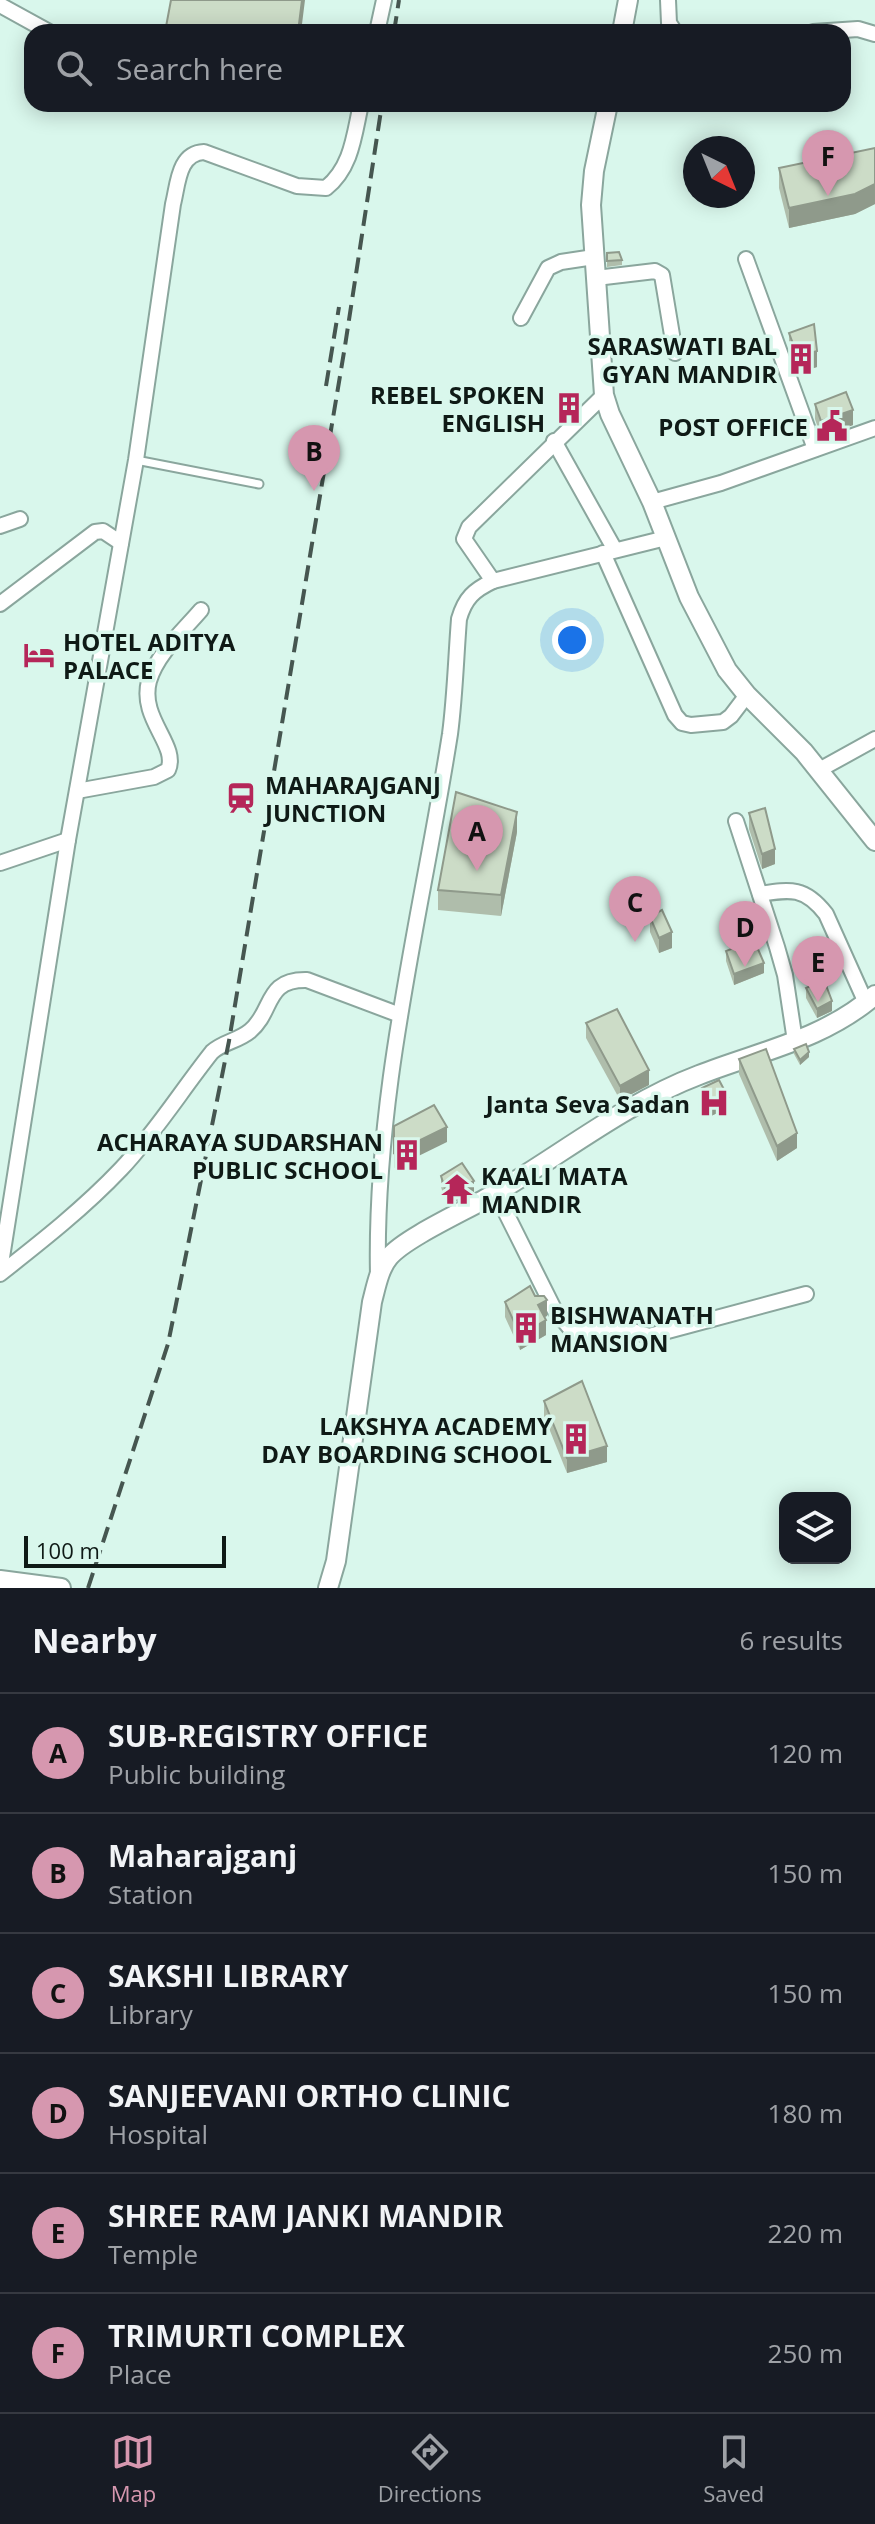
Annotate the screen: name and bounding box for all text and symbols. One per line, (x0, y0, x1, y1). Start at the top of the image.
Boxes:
search box (24, 24, 851, 112)
icon: search (52, 46, 96, 90)
text: Search here (116, 48, 283, 89)
pin: F (802, 130, 854, 196)
north arrow (683, 136, 755, 208)
place label: SARASWATI BAL GYAN MANDIR (588, 329, 777, 390)
building icon: SARASWATI BAL GYAN MANDIR (784, 342, 818, 376)
place label: REBEL SPOKEN ENGLISH (370, 378, 545, 439)
building icon: REBEL SPOKEN ENGLISH (552, 391, 586, 425)
public building icon: POST OFFICE (815, 409, 849, 443)
place label: POST OFFICE (658, 410, 808, 443)
pin: B (288, 425, 340, 491)
your location (552, 620, 592, 660)
place label: HOTEL ADITYA PALACE (63, 625, 236, 686)
hotel icon: HOTEL ADITYA PALACE (22, 638, 56, 672)
place label: MAHARAJGANJ JUNCTION (263, 768, 441, 829)
station icon: MAHARAJGANJ JUNCTION (224, 781, 258, 815)
pin: A (451, 805, 503, 871)
pin: C (609, 876, 661, 942)
pin: D (719, 901, 771, 967)
pin: E (792, 936, 844, 1002)
hospital icon: Janta Seva Sadan (697, 1086, 731, 1120)
place label: Janta Seva Sadan (484, 1087, 690, 1120)
place label: ACHARAYA SUDARSHAN PUBLIC SCHOOL (97, 1125, 383, 1186)
building icon: ACHARAYA SUDARSHAN PUBLIC SCHOOL (390, 1138, 424, 1172)
place label: KAALI MATA MANDIR (481, 1159, 628, 1220)
temple icon: KAALI MATA MANDIR (440, 1172, 474, 1206)
place label: BISHWANATH MANSION (550, 1298, 714, 1359)
building icon: BISHWANATH MANSION (509, 1311, 543, 1345)
place label: LAKSHYA ACADEMY DAY BOARDING SCHOOL (261, 1409, 552, 1470)
building icon: LAKSHYA ACADEMY DAY BOARDING SCHOOL (559, 1422, 593, 1456)
map controls (779, 1492, 851, 1564)
button: layers (779, 1492, 851, 1564)
scale bar (24, 1532, 226, 1568)
text: 100 m (36, 1535, 100, 1565)
text: Nearby (32, 1617, 157, 1663)
text: 6 results (740, 1622, 843, 1658)
text: SUB-REGISTRY OFFICE (108, 1715, 428, 1756)
text: A (49, 1735, 67, 1771)
text: 120 m (768, 1735, 843, 1771)
text: Public building (108, 1756, 285, 1792)
text: Maharajganj (108, 1835, 297, 1876)
text: B (49, 1855, 67, 1891)
text: 150 m (768, 1855, 843, 1891)
text: Station (108, 1876, 193, 1912)
text: SAKSHI LIBRARY (108, 1955, 348, 1996)
text: C (50, 1975, 66, 2011)
text: 150 m (768, 1975, 843, 2011)
text: Library (108, 1996, 193, 2032)
text: SANJEEVANI ORTHO CLINIC (108, 2075, 511, 2116)
text: D (48, 2095, 68, 2131)
text: 180 m (768, 2095, 843, 2131)
text: Hospital (108, 2116, 208, 2152)
text: SHREE RAM JANKI MANDIR (108, 2195, 503, 2236)
text: E (51, 2215, 65, 2251)
text: 220 m (768, 2215, 843, 2251)
text: Temple (108, 2236, 198, 2272)
text: TRIMURTI COMPLEX (108, 2315, 405, 2356)
text: F (51, 2335, 65, 2371)
text: 250 m (768, 2335, 843, 2371)
text: Place (108, 2356, 172, 2392)
tab: Map (111, 2430, 156, 2508)
tab: Directions (378, 2430, 482, 2508)
tab: Saved (703, 2430, 764, 2508)

